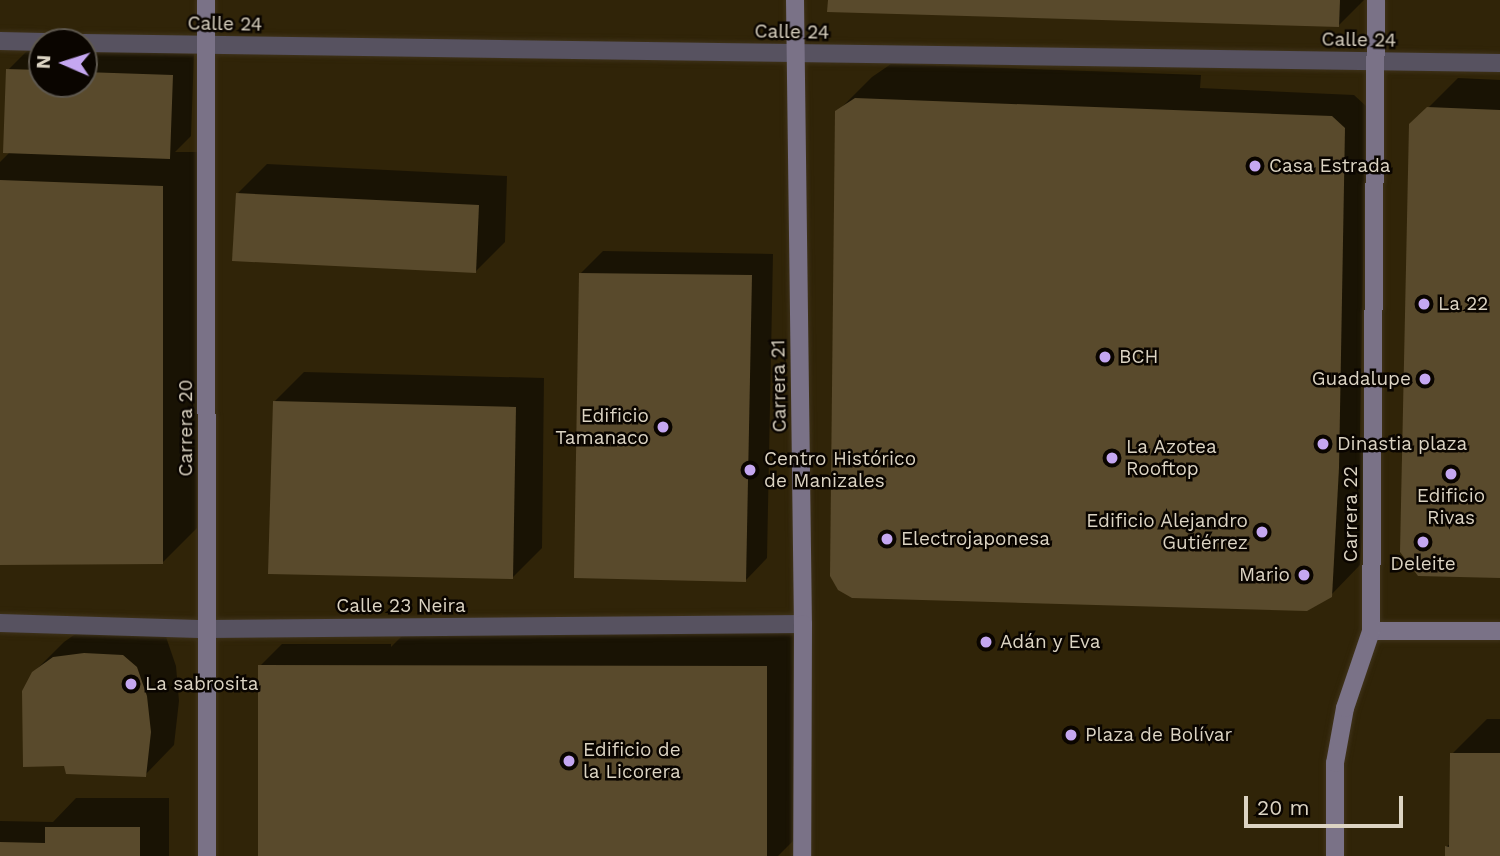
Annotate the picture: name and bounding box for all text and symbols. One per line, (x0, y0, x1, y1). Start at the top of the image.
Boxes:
street label: Calle 24 (187, 12, 263, 36)
street label: Calle 24 (754, 20, 830, 44)
north arrow (28, 28, 98, 98)
street label: Calle 24 (1321, 28, 1397, 52)
text: N (32, 54, 55, 70)
place label: Casa Estrada (1269, 155, 1391, 177)
marker: Casa Estrada (1247, 158, 1263, 174)
place label: La 22 (1438, 293, 1489, 315)
marker: La 22 (1416, 296, 1432, 312)
street label: Carrera 21 (767, 339, 791, 433)
place label: BCH (1119, 346, 1158, 368)
marker: BCH (1097, 349, 1113, 365)
place label: Guadalupe (1312, 368, 1411, 390)
marker: Guadalupe (1417, 371, 1433, 387)
street label: Carrera 20 (175, 379, 197, 477)
place label: Edificio Tamanaco (555, 405, 649, 449)
marker: Edificio Tamanaco (655, 419, 671, 435)
place label: Dinastia plaza (1337, 433, 1468, 455)
place label: La Azotea Rooftop (1126, 436, 1218, 480)
marker: Dinastia plaza (1315, 436, 1331, 452)
place label: Centro Histórico de Manizales (764, 448, 916, 492)
marker: La Azotea Rooftop (1104, 450, 1120, 466)
marker: Centro Histórico de Manizales (742, 462, 758, 478)
street label: Carrera 22 (1340, 466, 1362, 562)
marker: Edificio Rivas (1443, 466, 1459, 482)
place label: Edificio Rivas (1417, 485, 1485, 529)
place label: Edificio Alejandro Gutiérrez (1086, 510, 1248, 554)
marker: Edificio Alejandro Gutiérrez (1254, 524, 1270, 540)
place label: Electrojaponesa (901, 528, 1050, 550)
marker: Electrojaponesa (879, 531, 895, 547)
marker: Deleite (1415, 534, 1431, 550)
place label: Deleite (1390, 553, 1456, 575)
place label: Mario (1239, 564, 1290, 586)
marker: Mario (1296, 567, 1312, 583)
street label: Calle 23 Neira (336, 595, 466, 617)
place label: Adán y Eva (1000, 631, 1101, 653)
marker: Adán y Eva (978, 634, 994, 650)
place label: La sabrosita (145, 673, 259, 695)
marker: La sabrosita (123, 676, 139, 692)
place label: Plaza de Bolívar (1085, 724, 1233, 746)
marker: Plaza de Bolívar (1063, 727, 1079, 743)
place label: Edificio de la Licorera (583, 739, 681, 783)
marker: Edificio de la Licorera (561, 753, 577, 769)
scale bar (1248, 782, 1407, 826)
text: 20 m (1257, 795, 1309, 820)

